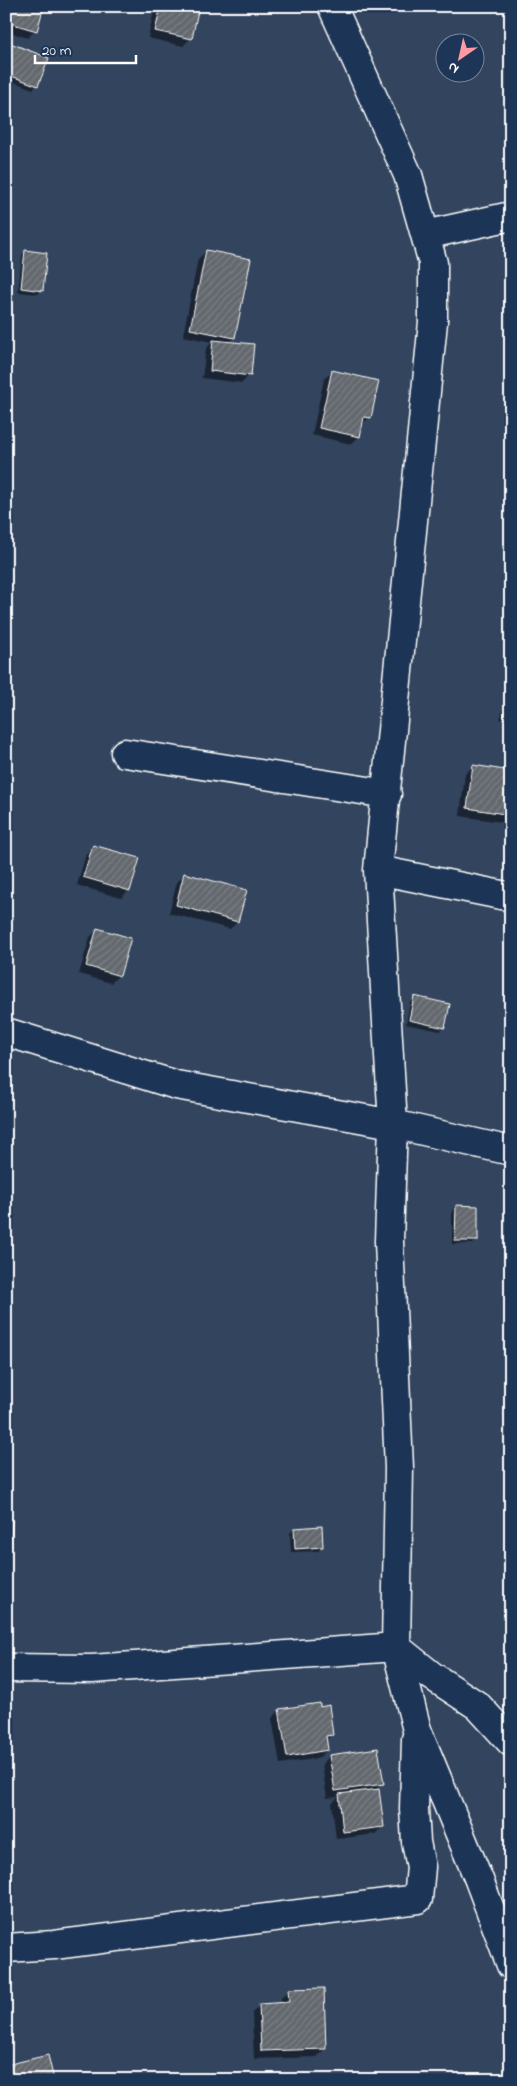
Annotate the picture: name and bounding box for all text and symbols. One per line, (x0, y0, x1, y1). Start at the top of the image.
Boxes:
scale bar (35, 32, 136, 64)
north arrow (434, 32, 484, 82)
text: 20 m (42, 40, 72, 62)
text: N (444, 56, 463, 79)

